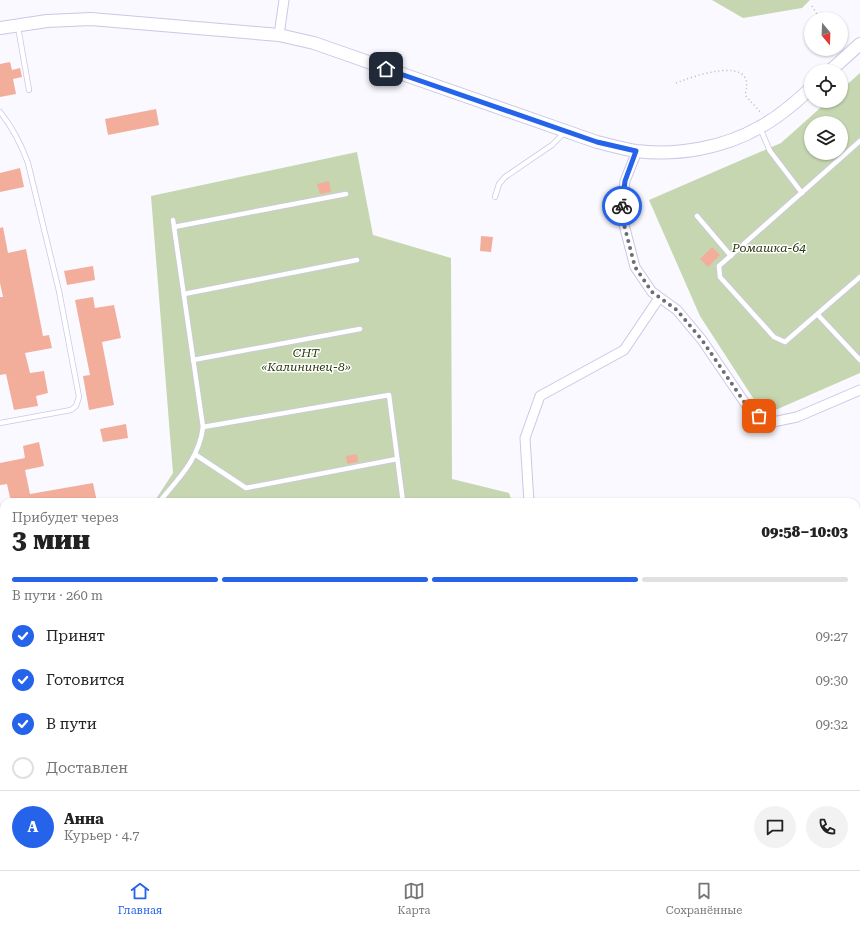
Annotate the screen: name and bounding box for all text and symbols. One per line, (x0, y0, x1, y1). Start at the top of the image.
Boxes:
north arrow (804, 12, 848, 56)
map controls (804, 12, 848, 160)
pin (369, 52, 403, 86)
icon: home (375, 58, 397, 80)
button: locate (804, 64, 848, 108)
button: layers (804, 116, 848, 160)
courier (602, 186, 642, 226)
icon: bike (611, 195, 633, 217)
park label: Ромашка-64 (731, 241, 806, 255)
park label: СНТ «Калининец-8» (261, 346, 351, 374)
pin (742, 399, 776, 433)
icon: bag (748, 405, 770, 427)
text: Прибудет через (12, 510, 119, 525)
text: 09:58–10:03 (762, 523, 848, 541)
text: 3 мин (12, 525, 90, 555)
text: В пути · 260 m (12, 588, 103, 603)
icon: check (12, 625, 34, 647)
text: Принят (46, 627, 105, 645)
text: 09:27 (816, 629, 848, 644)
icon: check (12, 669, 34, 691)
text: Готовится (46, 671, 124, 689)
text: 09:30 (816, 673, 848, 688)
icon: check (12, 713, 34, 735)
text: В пути (46, 715, 97, 733)
text: 09:32 (816, 717, 848, 732)
text: Доставлен (46, 759, 128, 777)
button: chat (754, 806, 796, 848)
button: phone (806, 806, 848, 848)
text: Анна (64, 810, 104, 828)
text: А (28, 818, 38, 836)
text: Курьер · 4.7 (64, 828, 140, 843)
tab: Главная (118, 880, 162, 917)
tab: Карта (398, 880, 431, 917)
tab: Сохранённые (666, 880, 742, 917)

